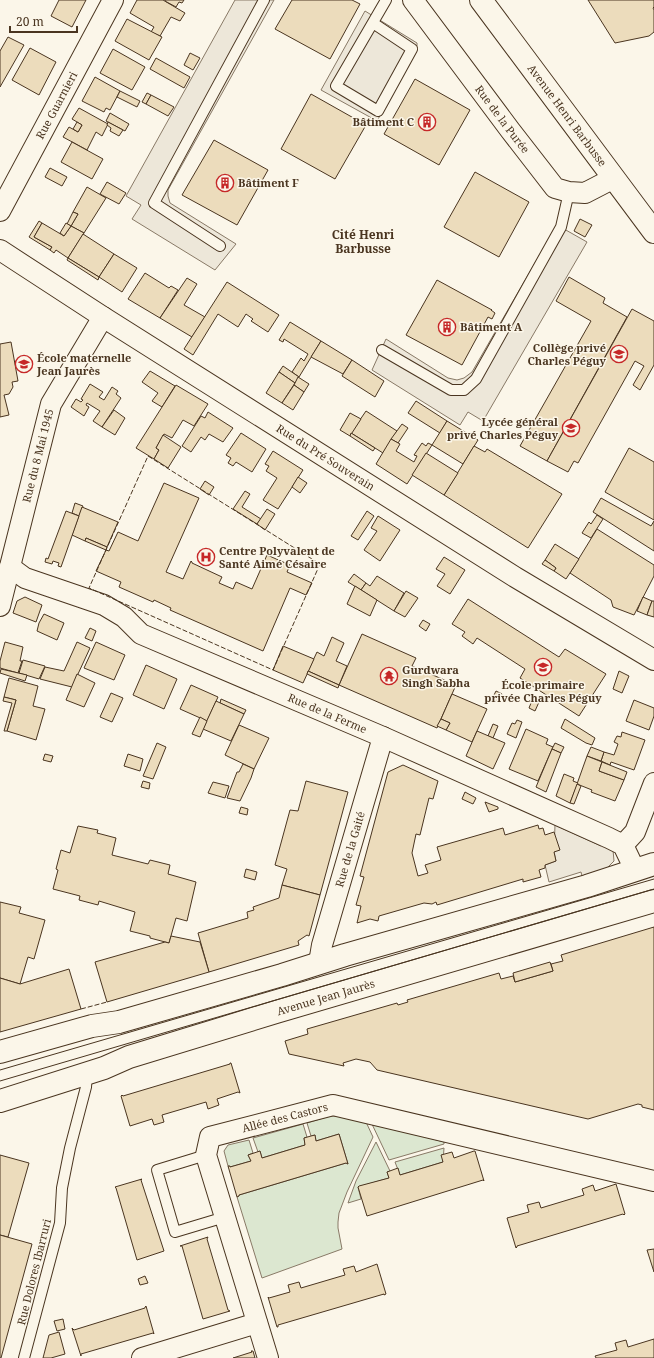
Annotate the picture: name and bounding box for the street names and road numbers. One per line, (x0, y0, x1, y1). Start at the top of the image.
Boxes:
street label: Avenue Henri Barbusse (524, 61, 611, 169)
street label: Rue Guarnieri (32, 68, 81, 141)
street label: Rue de la Purée (472, 82, 533, 156)
street label: Rue du 8 Mai 1945 (18, 407, 57, 504)
street label: Rue du Pré Souverain (274, 420, 378, 494)
street label: Rue de la Ferme (286, 689, 369, 736)
street label: Rue de la Gaité (331, 809, 368, 889)
street label: Avenue Jean Jaurès (275, 975, 376, 1018)
street label: Allée des Castors (240, 1099, 329, 1135)
street label: Rue Dolores Ibarruri (13, 1217, 54, 1327)

